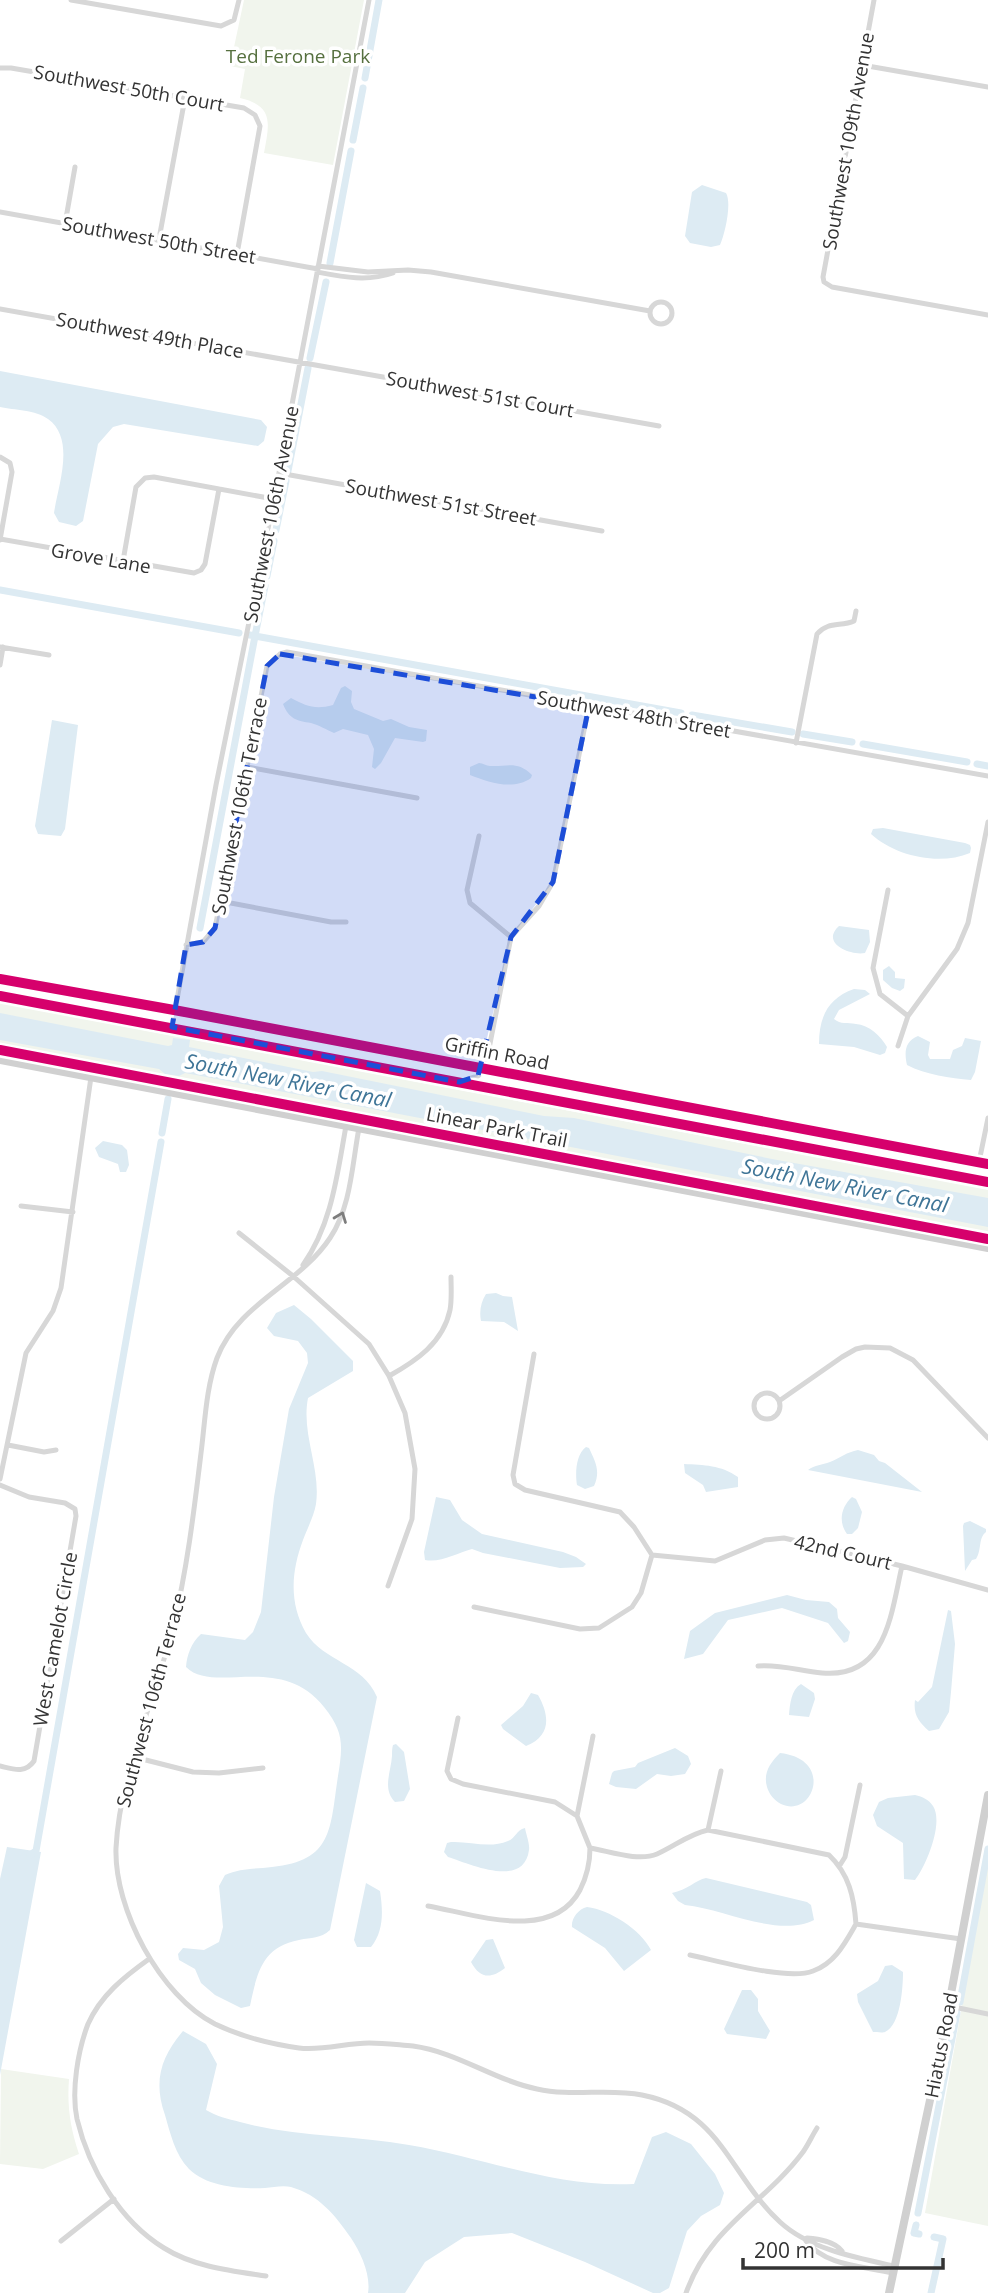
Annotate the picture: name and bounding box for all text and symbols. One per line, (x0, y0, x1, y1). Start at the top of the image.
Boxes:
street label: Southwest 109th Avenue (816, 30, 880, 252)
park label: Ted Ferone Park (226, 43, 370, 69)
street label: Southwest 50th Court (32, 58, 226, 118)
street label: Southwest 50th Street (60, 210, 258, 270)
street label: Southwest 49th Place (54, 306, 246, 364)
street label: Southwest 51st Court (384, 365, 576, 423)
street label: Southwest 106th Avenue (237, 403, 305, 625)
street label: Southwest 51st Street (343, 472, 539, 532)
street label: Grove Lane (49, 536, 153, 580)
street label: Southwest 48th Street (535, 684, 733, 744)
street label: Southwest 106th Terrace (205, 695, 273, 917)
street label: Griffin Road (443, 1030, 551, 1076)
water label: South New River Canal (183, 1046, 394, 1114)
street label: Linear Park Trail (424, 1101, 570, 1153)
water label: South New River Canal (740, 1151, 951, 1219)
one-way arrow (332, 1211, 346, 1223)
street label: 42nd Court (792, 1528, 895, 1576)
street label: West Camelot Circle (27, 1550, 83, 1728)
street label: Southwest 106th Terrace (110, 1590, 192, 1810)
street label: Hiatus Road (918, 1990, 964, 2100)
scale bar (743, 2226, 942, 2270)
text: 200 m (754, 2236, 815, 2264)

